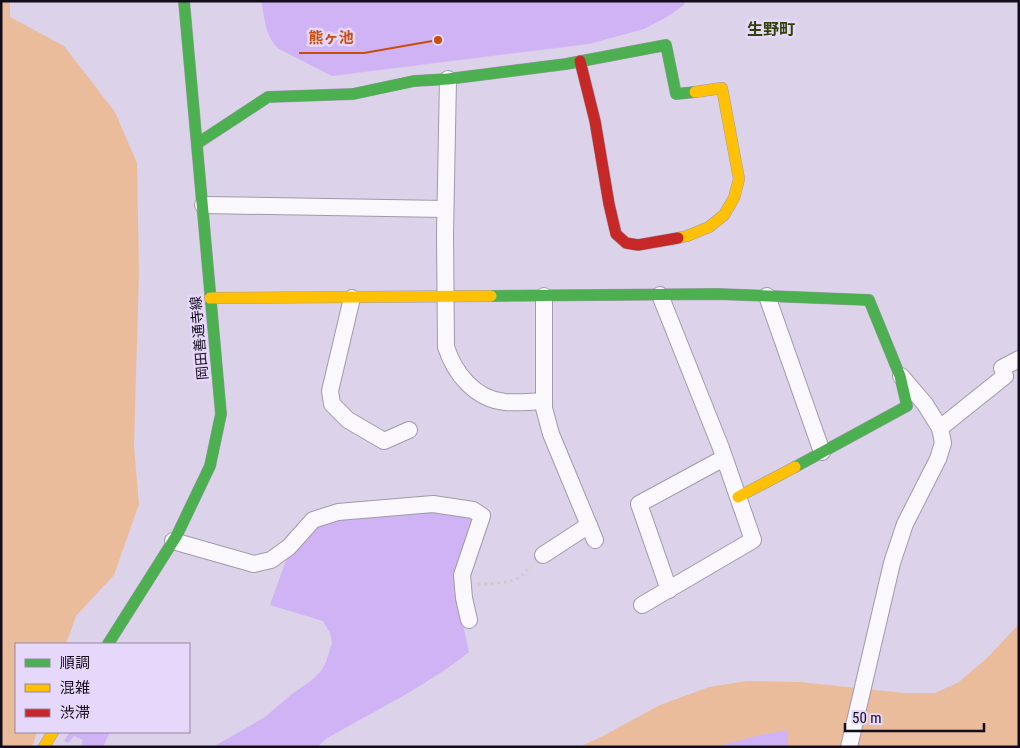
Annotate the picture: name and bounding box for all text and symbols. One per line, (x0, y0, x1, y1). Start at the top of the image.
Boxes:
district label: 生野町 (747, 20, 795, 39)
callout: 熊ヶ池 (299, 23, 364, 53)
text: 熊ヶ池 (308, 29, 354, 47)
street label: 岡田善通寺線 (187, 295, 211, 381)
legend (15, 643, 190, 733)
text: 順調 (60, 654, 90, 672)
text: 混雑 (60, 679, 90, 697)
scale bar (845, 700, 984, 732)
text: 渋滞 (60, 704, 90, 722)
text: 50 m (852, 709, 882, 727)

